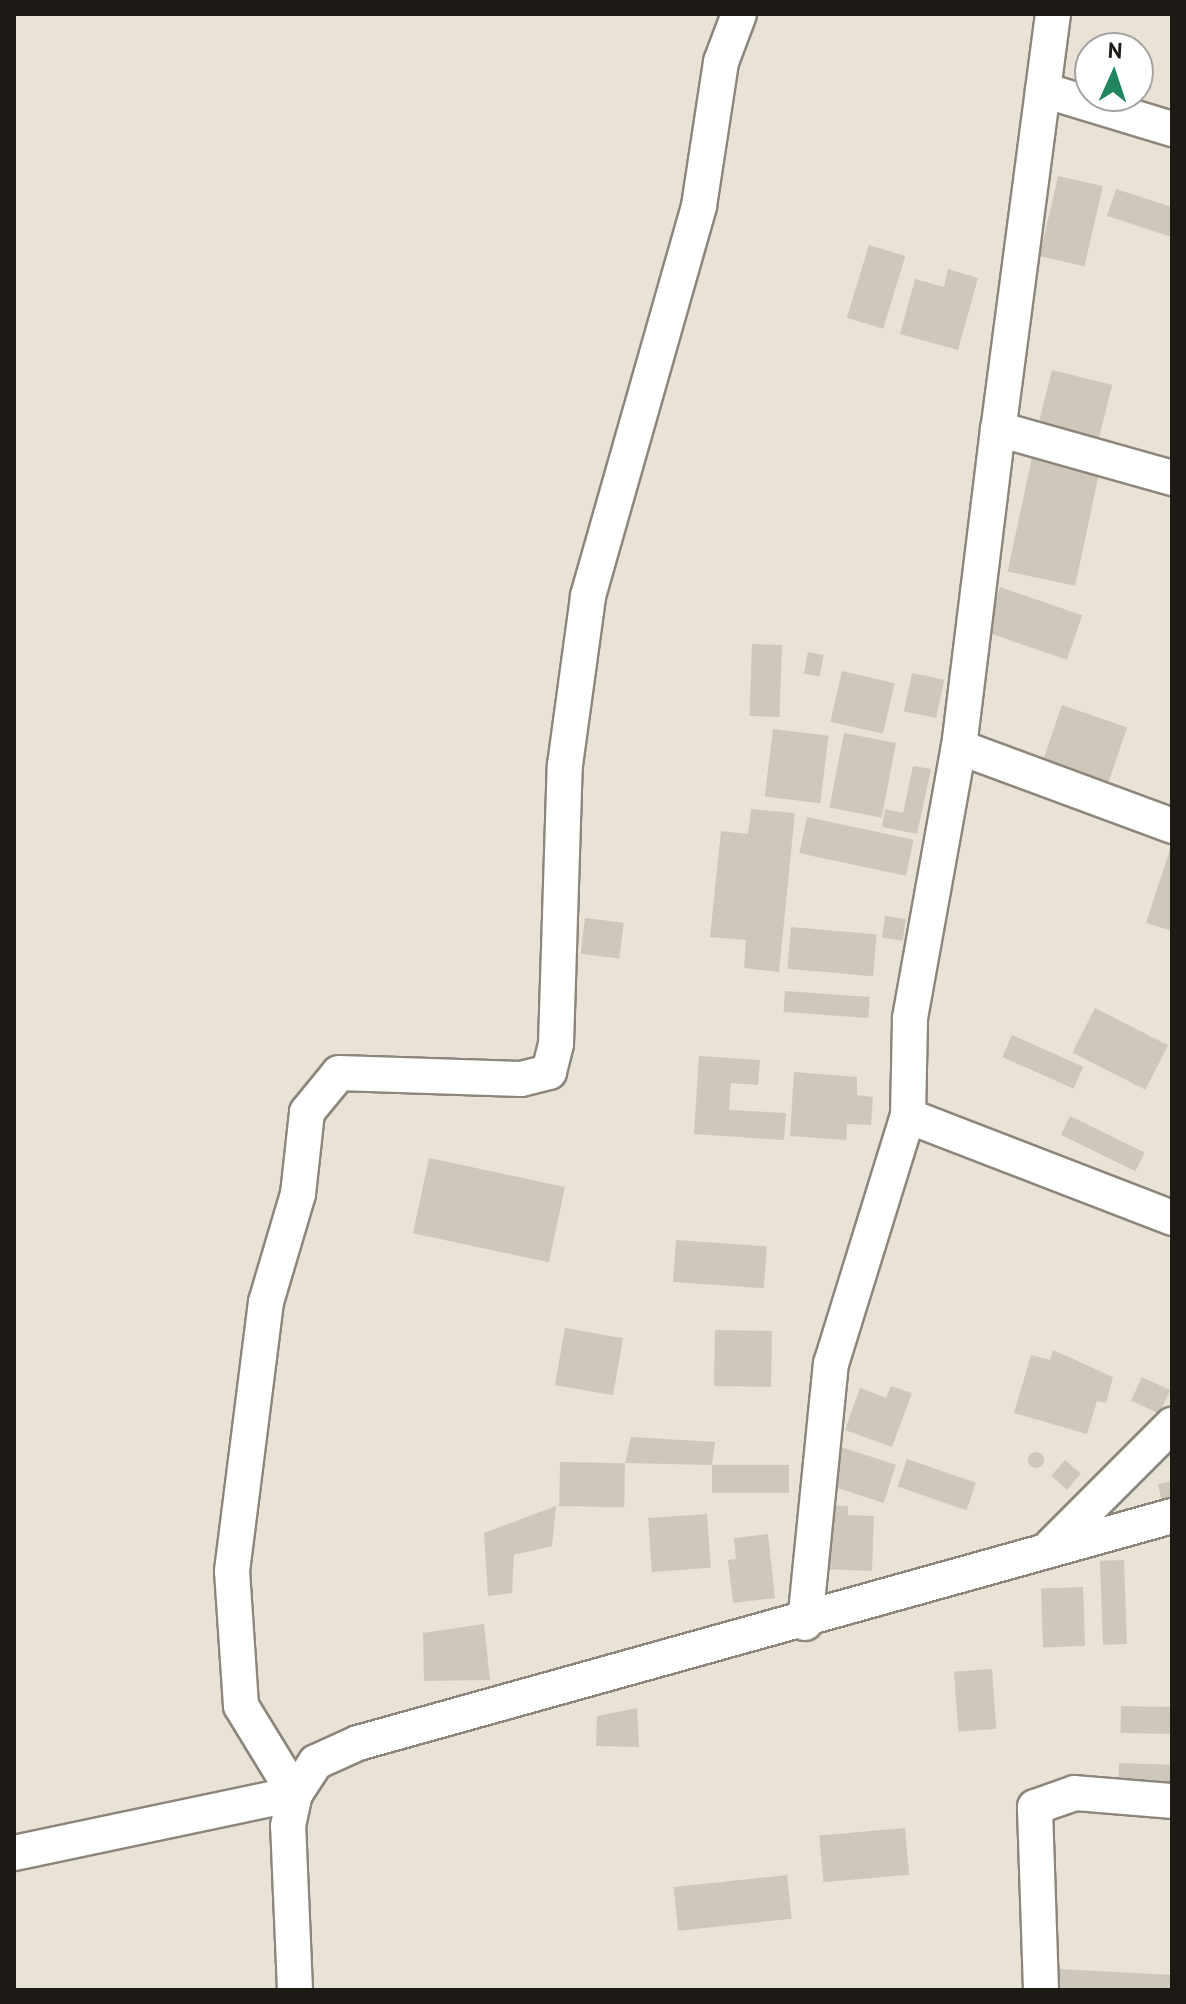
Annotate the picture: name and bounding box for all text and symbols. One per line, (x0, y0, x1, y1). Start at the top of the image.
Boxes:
north arrow (1074, 32, 1154, 112)
text: N (1107, 36, 1123, 64)

